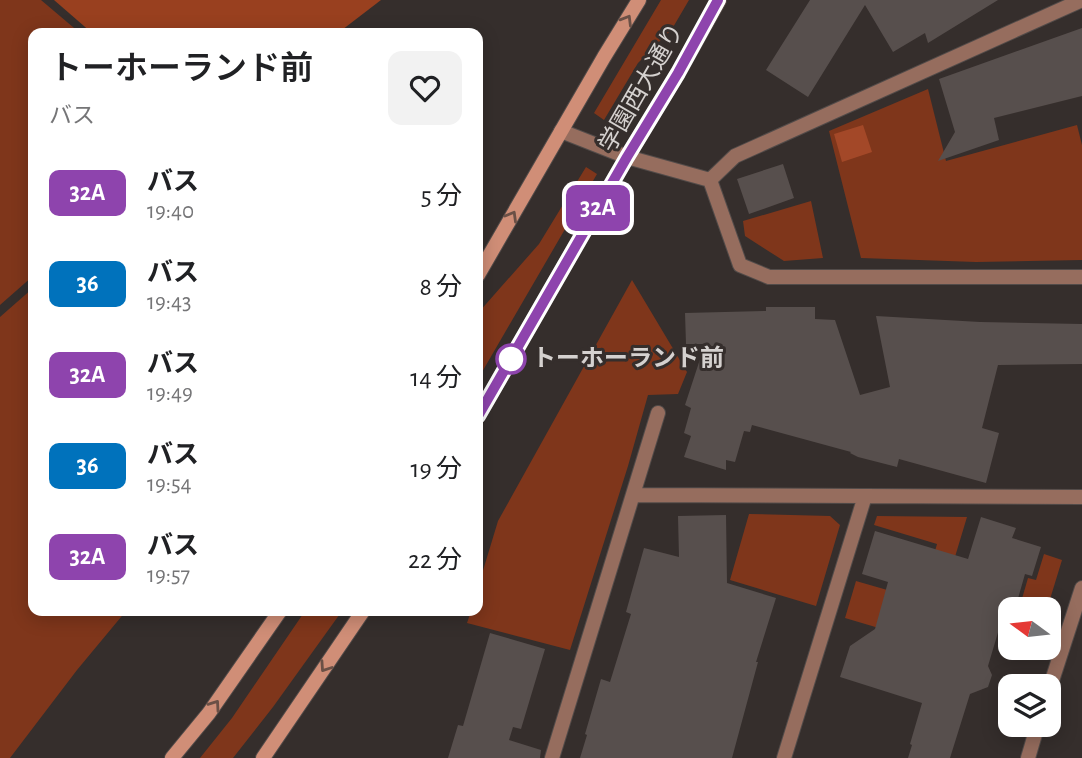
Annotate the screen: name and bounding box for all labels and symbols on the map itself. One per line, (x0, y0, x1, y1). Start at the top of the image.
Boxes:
one-way arrow (618, 14, 631, 27)
street label: 学園西大通り (594, 19, 688, 156)
line badge: 32A (558, 185, 638, 231)
one-way arrow (504, 211, 517, 224)
marker: トーホーランド前 (496, 344, 526, 374)
place label: トーホーランド前 (532, 345, 724, 371)
north arrow (998, 597, 1060, 660)
one-way arrow (320, 660, 333, 673)
one-way arrow (207, 700, 219, 713)

